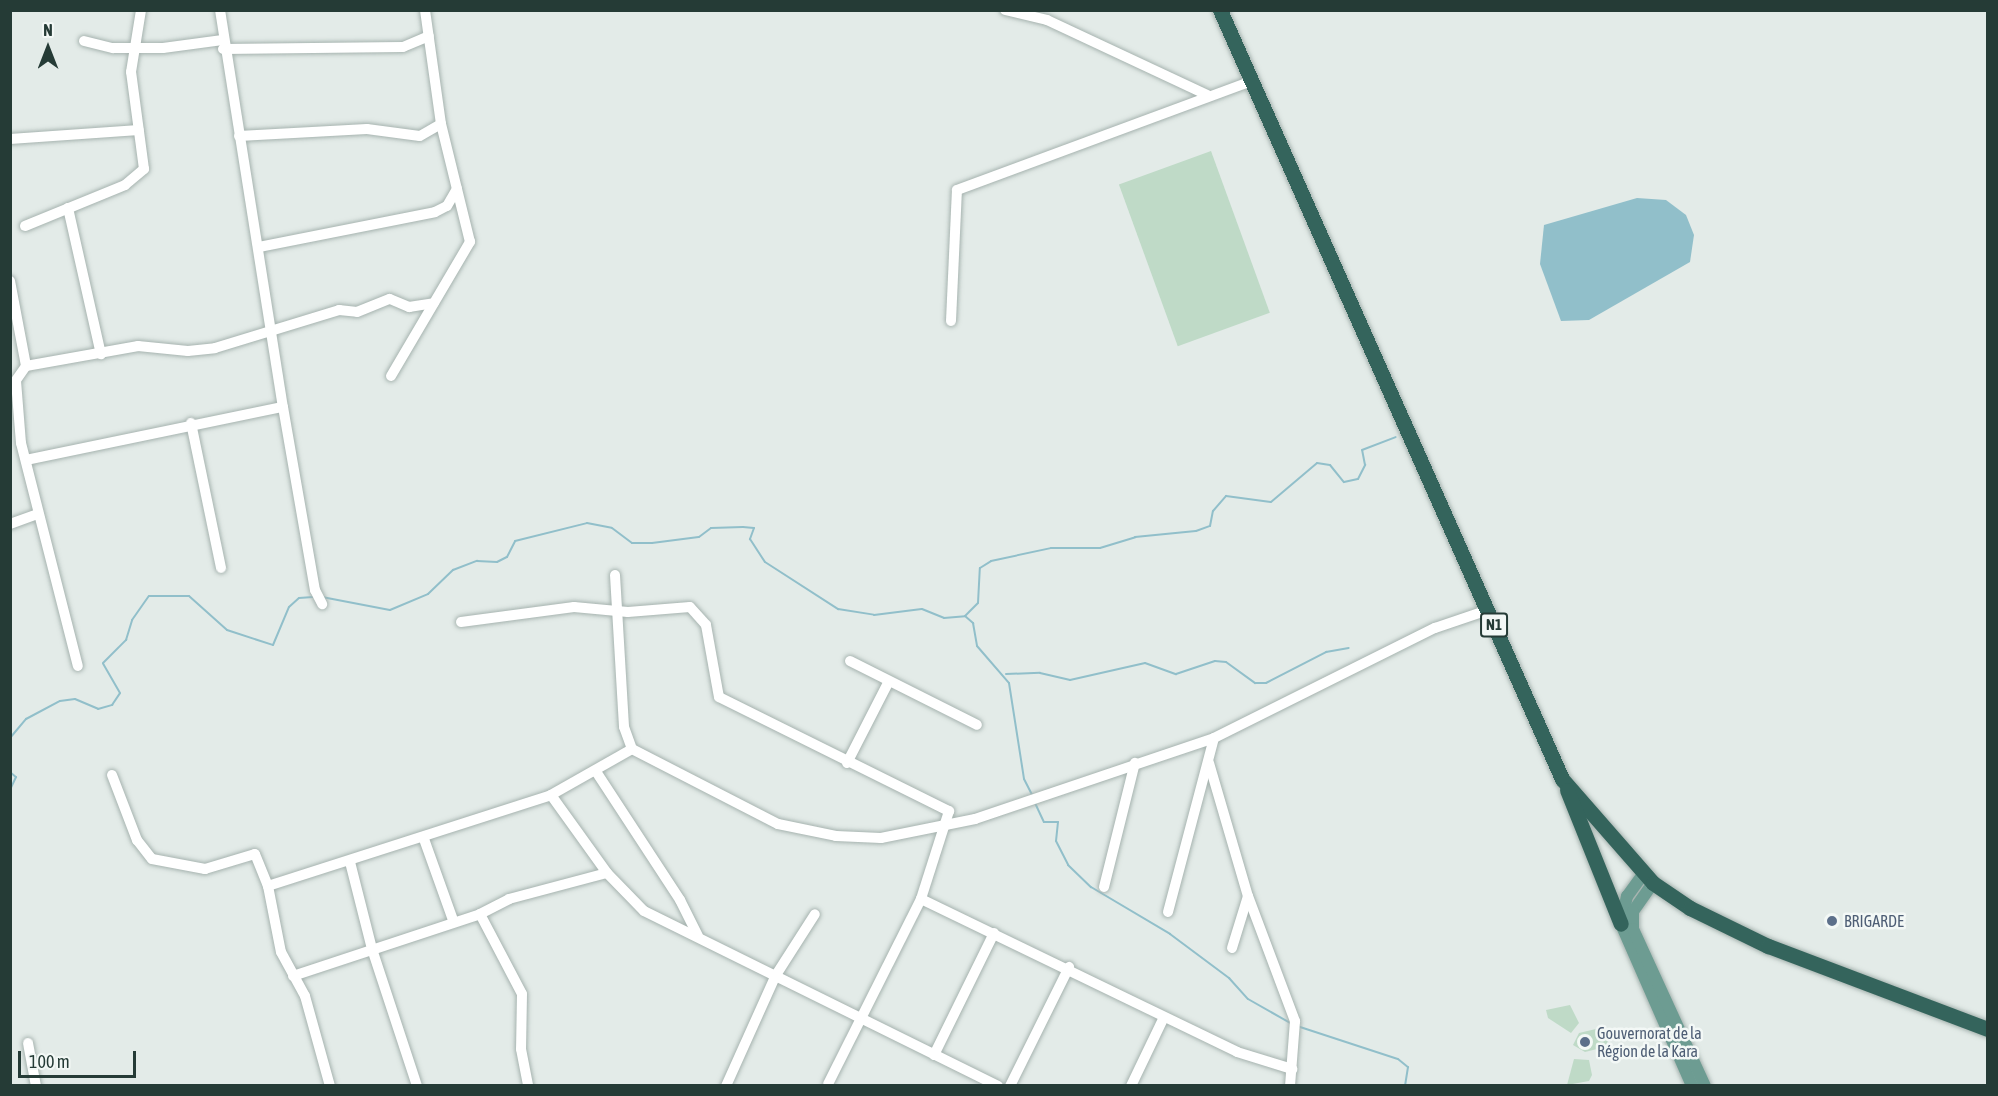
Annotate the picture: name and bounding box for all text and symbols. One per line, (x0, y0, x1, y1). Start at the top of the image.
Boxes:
north arrow (18, 18, 78, 78)
text: N (43, 21, 53, 39)
road number: N1 (1479, 613, 1509, 637)
place label: BRIGARDE (1844, 911, 1904, 931)
marker: BRIGARDE (1825, 914, 1839, 928)
place label: Gouvernorat de la Région de la Kara (1597, 1023, 1702, 1061)
marker: Gouvernorat de la Région de la Kara (1578, 1035, 1592, 1049)
scale bar (21, 1039, 140, 1077)
text: 100 m (29, 1051, 70, 1072)

